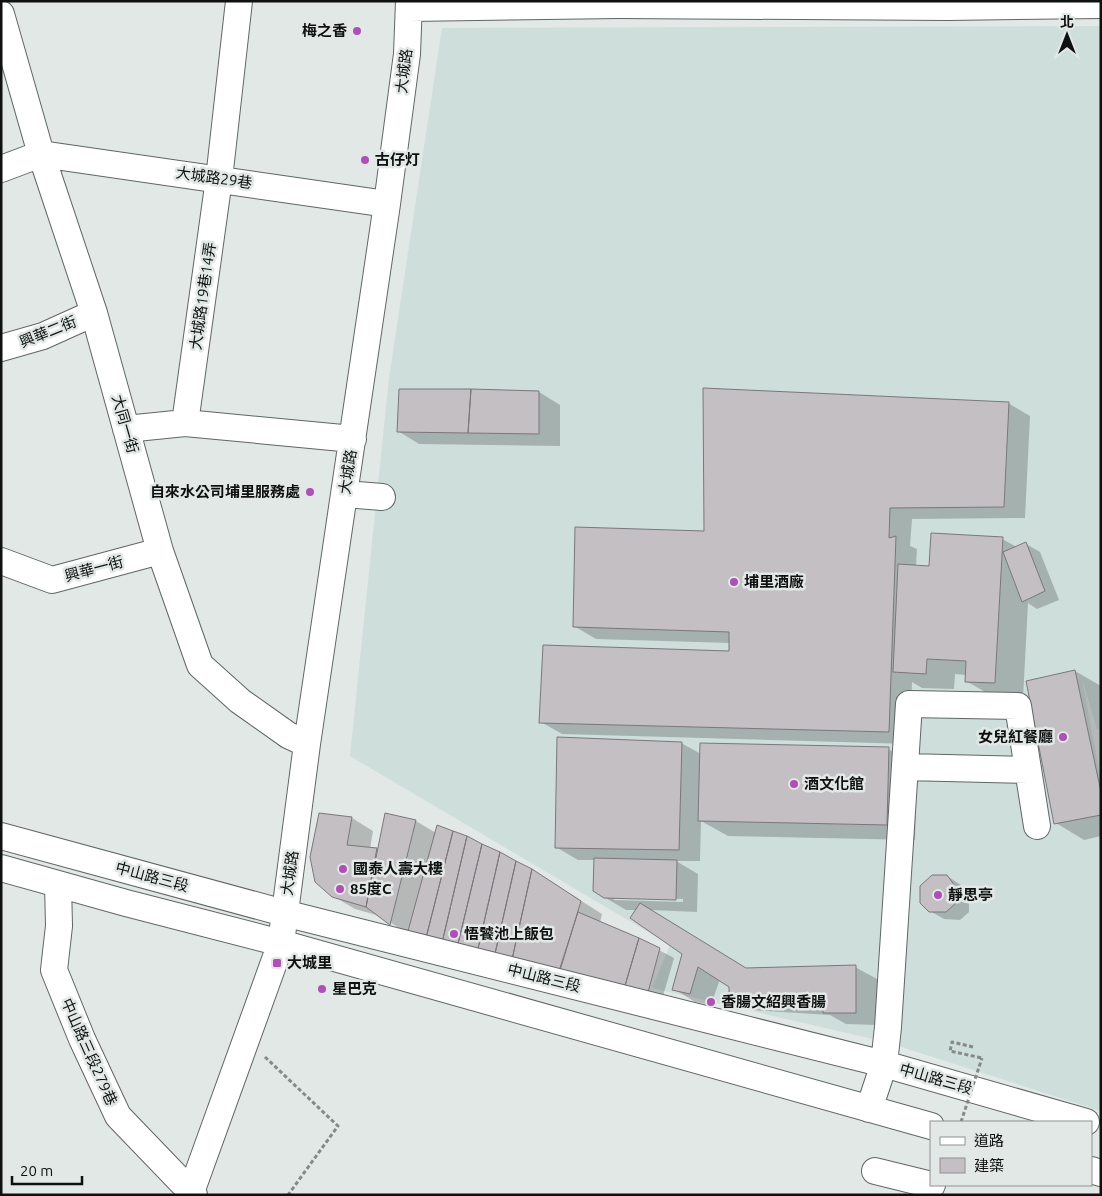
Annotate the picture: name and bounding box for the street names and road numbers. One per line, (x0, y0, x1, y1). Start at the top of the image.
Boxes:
street label: 大城路 (392, 48, 415, 94)
street label: 大城路29巷 (175, 164, 253, 191)
street label: 大城路19巷14弄 (187, 241, 218, 351)
street label: 興華二街 (17, 312, 79, 351)
street label: 大同一街 (109, 393, 142, 455)
street label: 大城路 (336, 448, 359, 495)
street label: 興華一街 (63, 553, 125, 584)
street label: 大城路 (278, 849, 301, 896)
street label: 中山路三段 (114, 859, 191, 894)
street label: 中山路三段 (506, 960, 583, 995)
street label: 中山路三段279巷 (58, 996, 121, 1108)
street label: 中山路三段 (898, 1060, 975, 1097)

